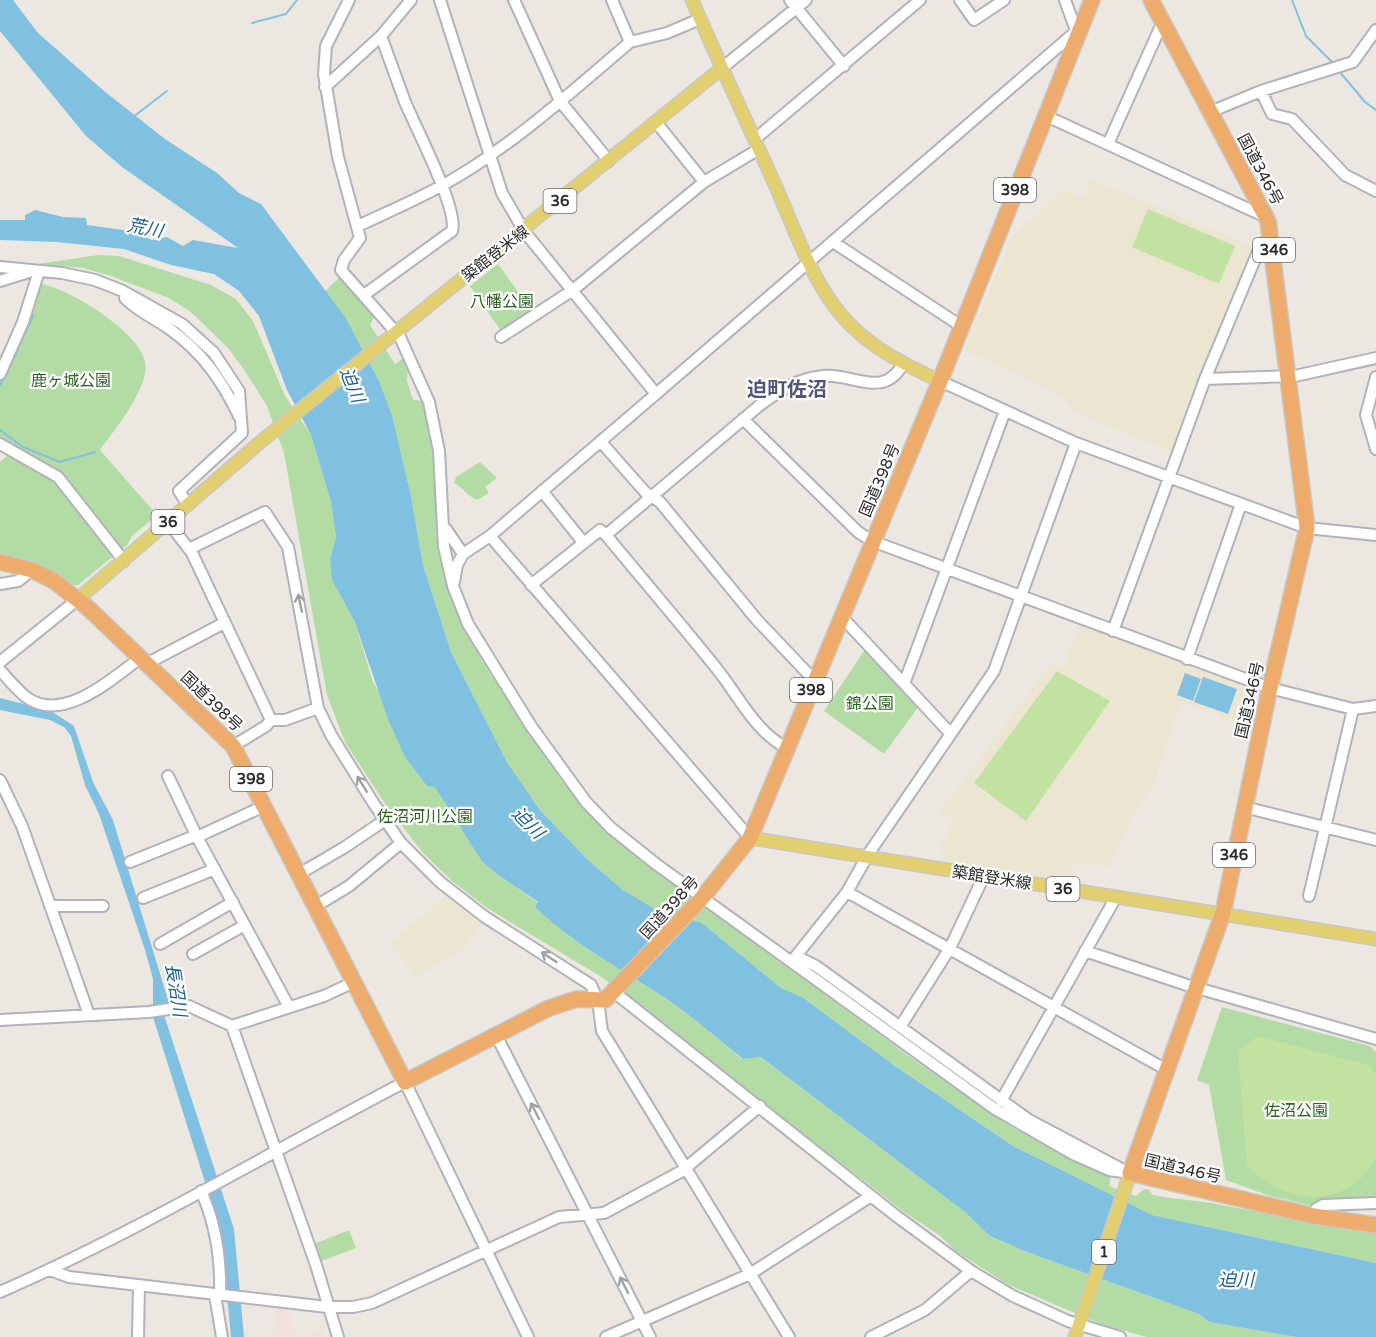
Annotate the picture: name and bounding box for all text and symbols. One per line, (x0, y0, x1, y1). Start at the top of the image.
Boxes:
street label: 国道346号 (1233, 130, 1287, 209)
road number: 398 (994, 178, 1036, 202)
road number: 36 (544, 189, 576, 213)
water label: 荒川 (125, 214, 167, 243)
street label: 築館登米線 (458, 221, 533, 286)
road number: 346 (1253, 238, 1295, 262)
park label: 八幡公園 (470, 292, 534, 312)
water label: 迫川 (335, 364, 370, 408)
park label: 鹿ヶ城公園 (31, 371, 111, 391)
district label: 迫町佐沼 (747, 378, 827, 402)
street label: 国道398号 (855, 441, 904, 520)
road number: 36 (152, 510, 184, 534)
one-way arrow (294, 593, 305, 613)
street label: 国道346号 (1231, 660, 1269, 741)
street label: 国道398号 (176, 667, 246, 736)
road number: 398 (790, 678, 832, 702)
park label: 錦公園 (846, 694, 894, 714)
road number: 398 (230, 767, 272, 791)
one-way arrow (355, 776, 367, 793)
water label: 迫川 (507, 802, 550, 845)
park label: 佐沼河川公園 (377, 807, 473, 827)
road number: 346 (1213, 843, 1255, 867)
street label: 築館登米線 (951, 862, 1033, 894)
street label: 国道398号 (636, 872, 703, 943)
road number: 36 (1046, 877, 1080, 901)
one-way arrow (541, 950, 558, 962)
water label: 長沼川 (161, 962, 191, 1020)
park label: 佐沼公園 (1264, 1101, 1328, 1121)
one-way arrow (529, 1103, 540, 1121)
street label: 国道346号 (1142, 1150, 1223, 1188)
road number: 1 (1092, 1240, 1116, 1264)
water label: 迫川 (1218, 1269, 1256, 1291)
one-way arrow (618, 1276, 629, 1294)

